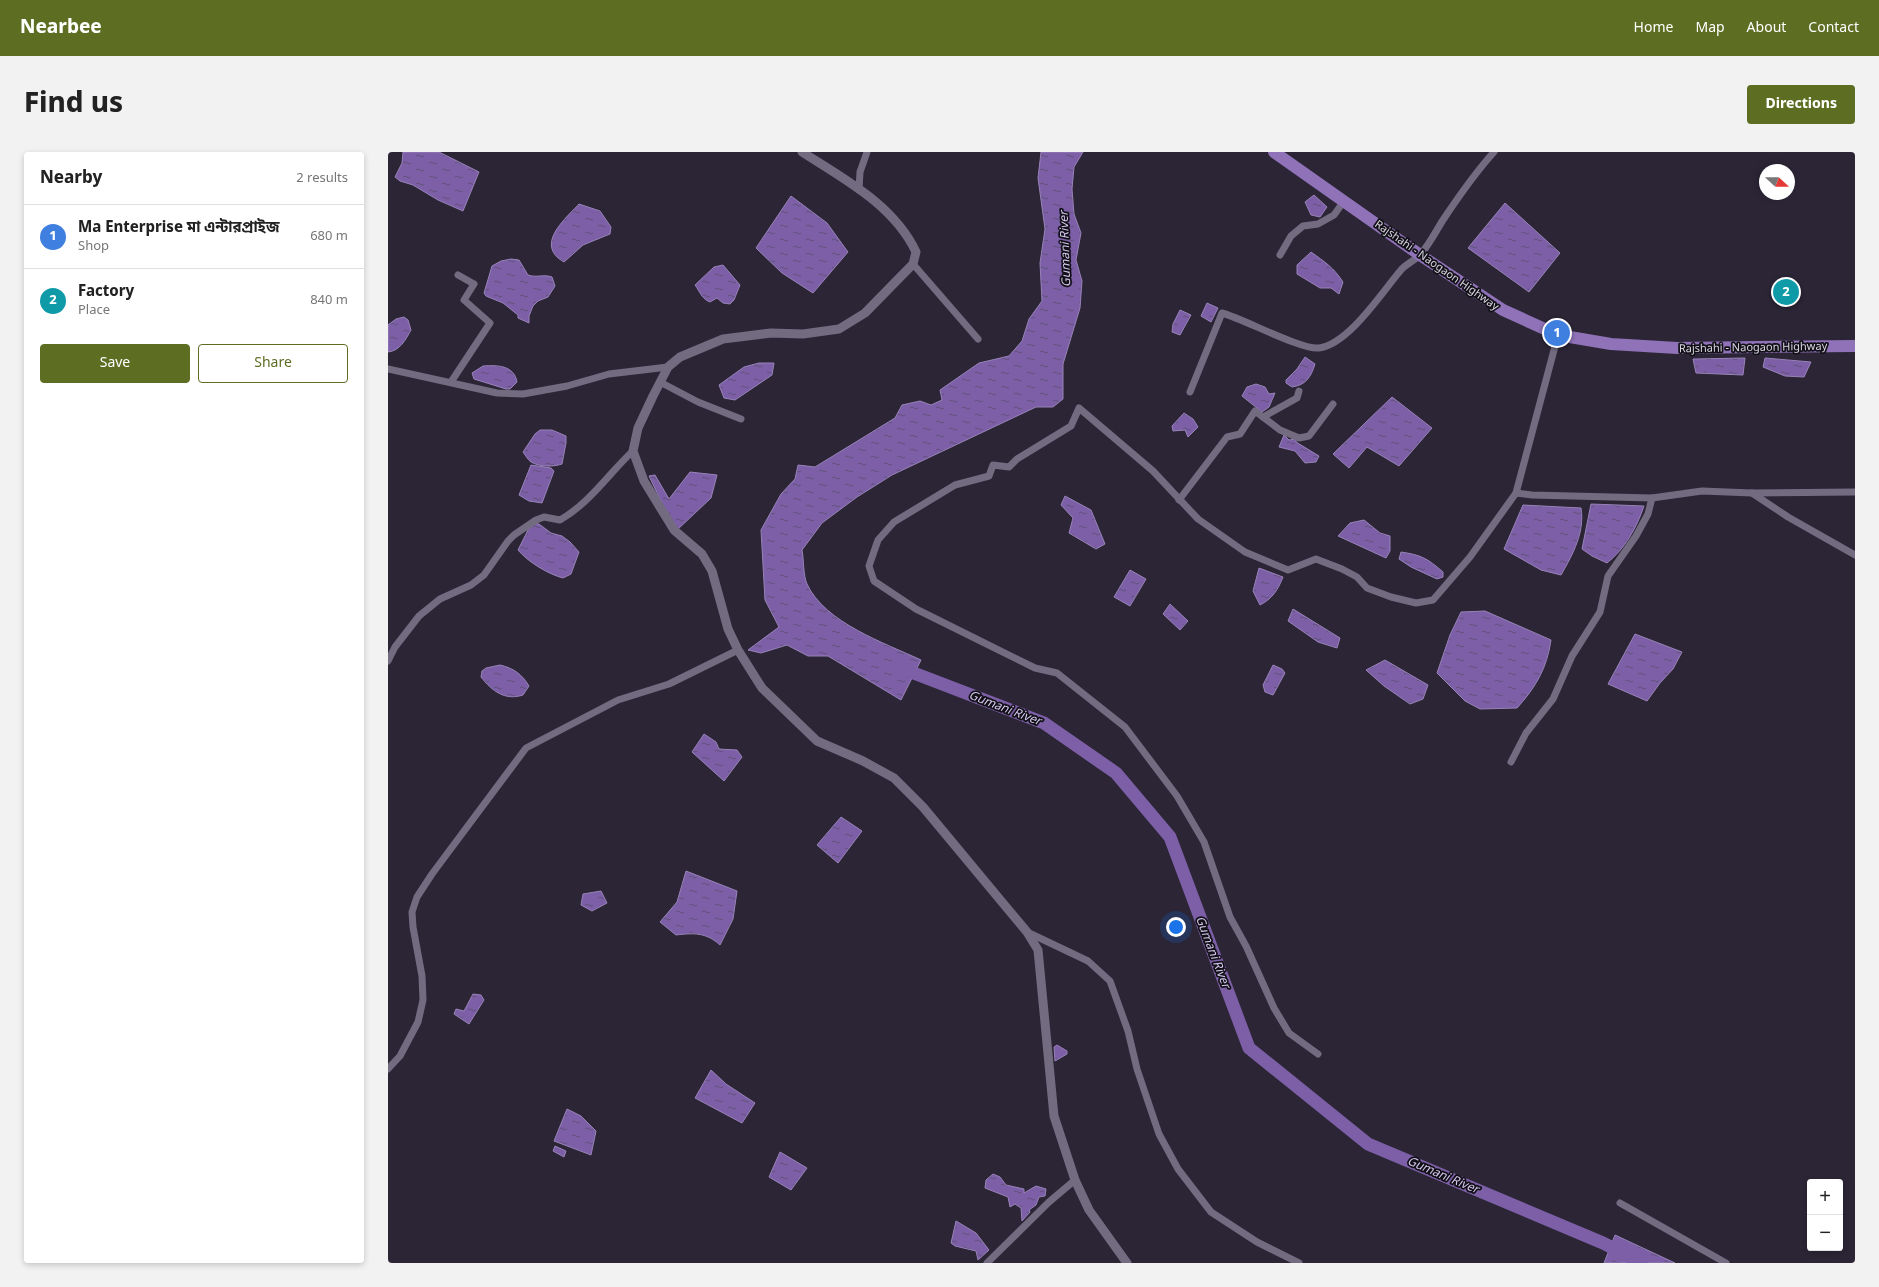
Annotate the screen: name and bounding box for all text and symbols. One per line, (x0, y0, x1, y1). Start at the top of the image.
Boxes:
text: Nearbee (20, 16, 102, 41)
text: Home (1634, 19, 1673, 38)
text: Map (1695, 19, 1725, 38)
text: About (1747, 19, 1786, 38)
text: Contact (1808, 19, 1859, 38)
button: Directions (1747, 85, 1855, 124)
text: Find us (24, 86, 123, 123)
north arrow (1759, 164, 1795, 200)
text: Nearby (40, 167, 102, 190)
text: 2 results (296, 170, 348, 187)
water label: Gumani River (1057, 209, 1075, 287)
text: Ma Enterprise মা এন্টারপ্রাইজ (78, 218, 279, 238)
street label: Rajshahi - Naogaon Highway (1372, 218, 1502, 314)
text: 1 (49, 228, 57, 245)
text: 680 m (310, 228, 348, 245)
text: Shop (78, 238, 109, 255)
pin: 2 (1773, 277, 1799, 307)
text: Factory (78, 282, 134, 302)
text: 2 (49, 292, 57, 309)
text: 840 m (310, 292, 348, 309)
text: Place (78, 302, 110, 319)
pin: 1 (1544, 318, 1570, 348)
street label: Rajshahi - Naogaon Highway (1679, 340, 1828, 356)
button: Save (40, 344, 190, 383)
button: Share (198, 344, 348, 383)
water label: Gumani River (966, 688, 1045, 731)
water label: Gumani River (1191, 914, 1234, 993)
your location (1166, 917, 1186, 937)
water label: Gumani River (1404, 1154, 1483, 1199)
map controls (1807, 1179, 1843, 1251)
button: + (1807, 1179, 1843, 1215)
button: − (1807, 1215, 1843, 1251)

